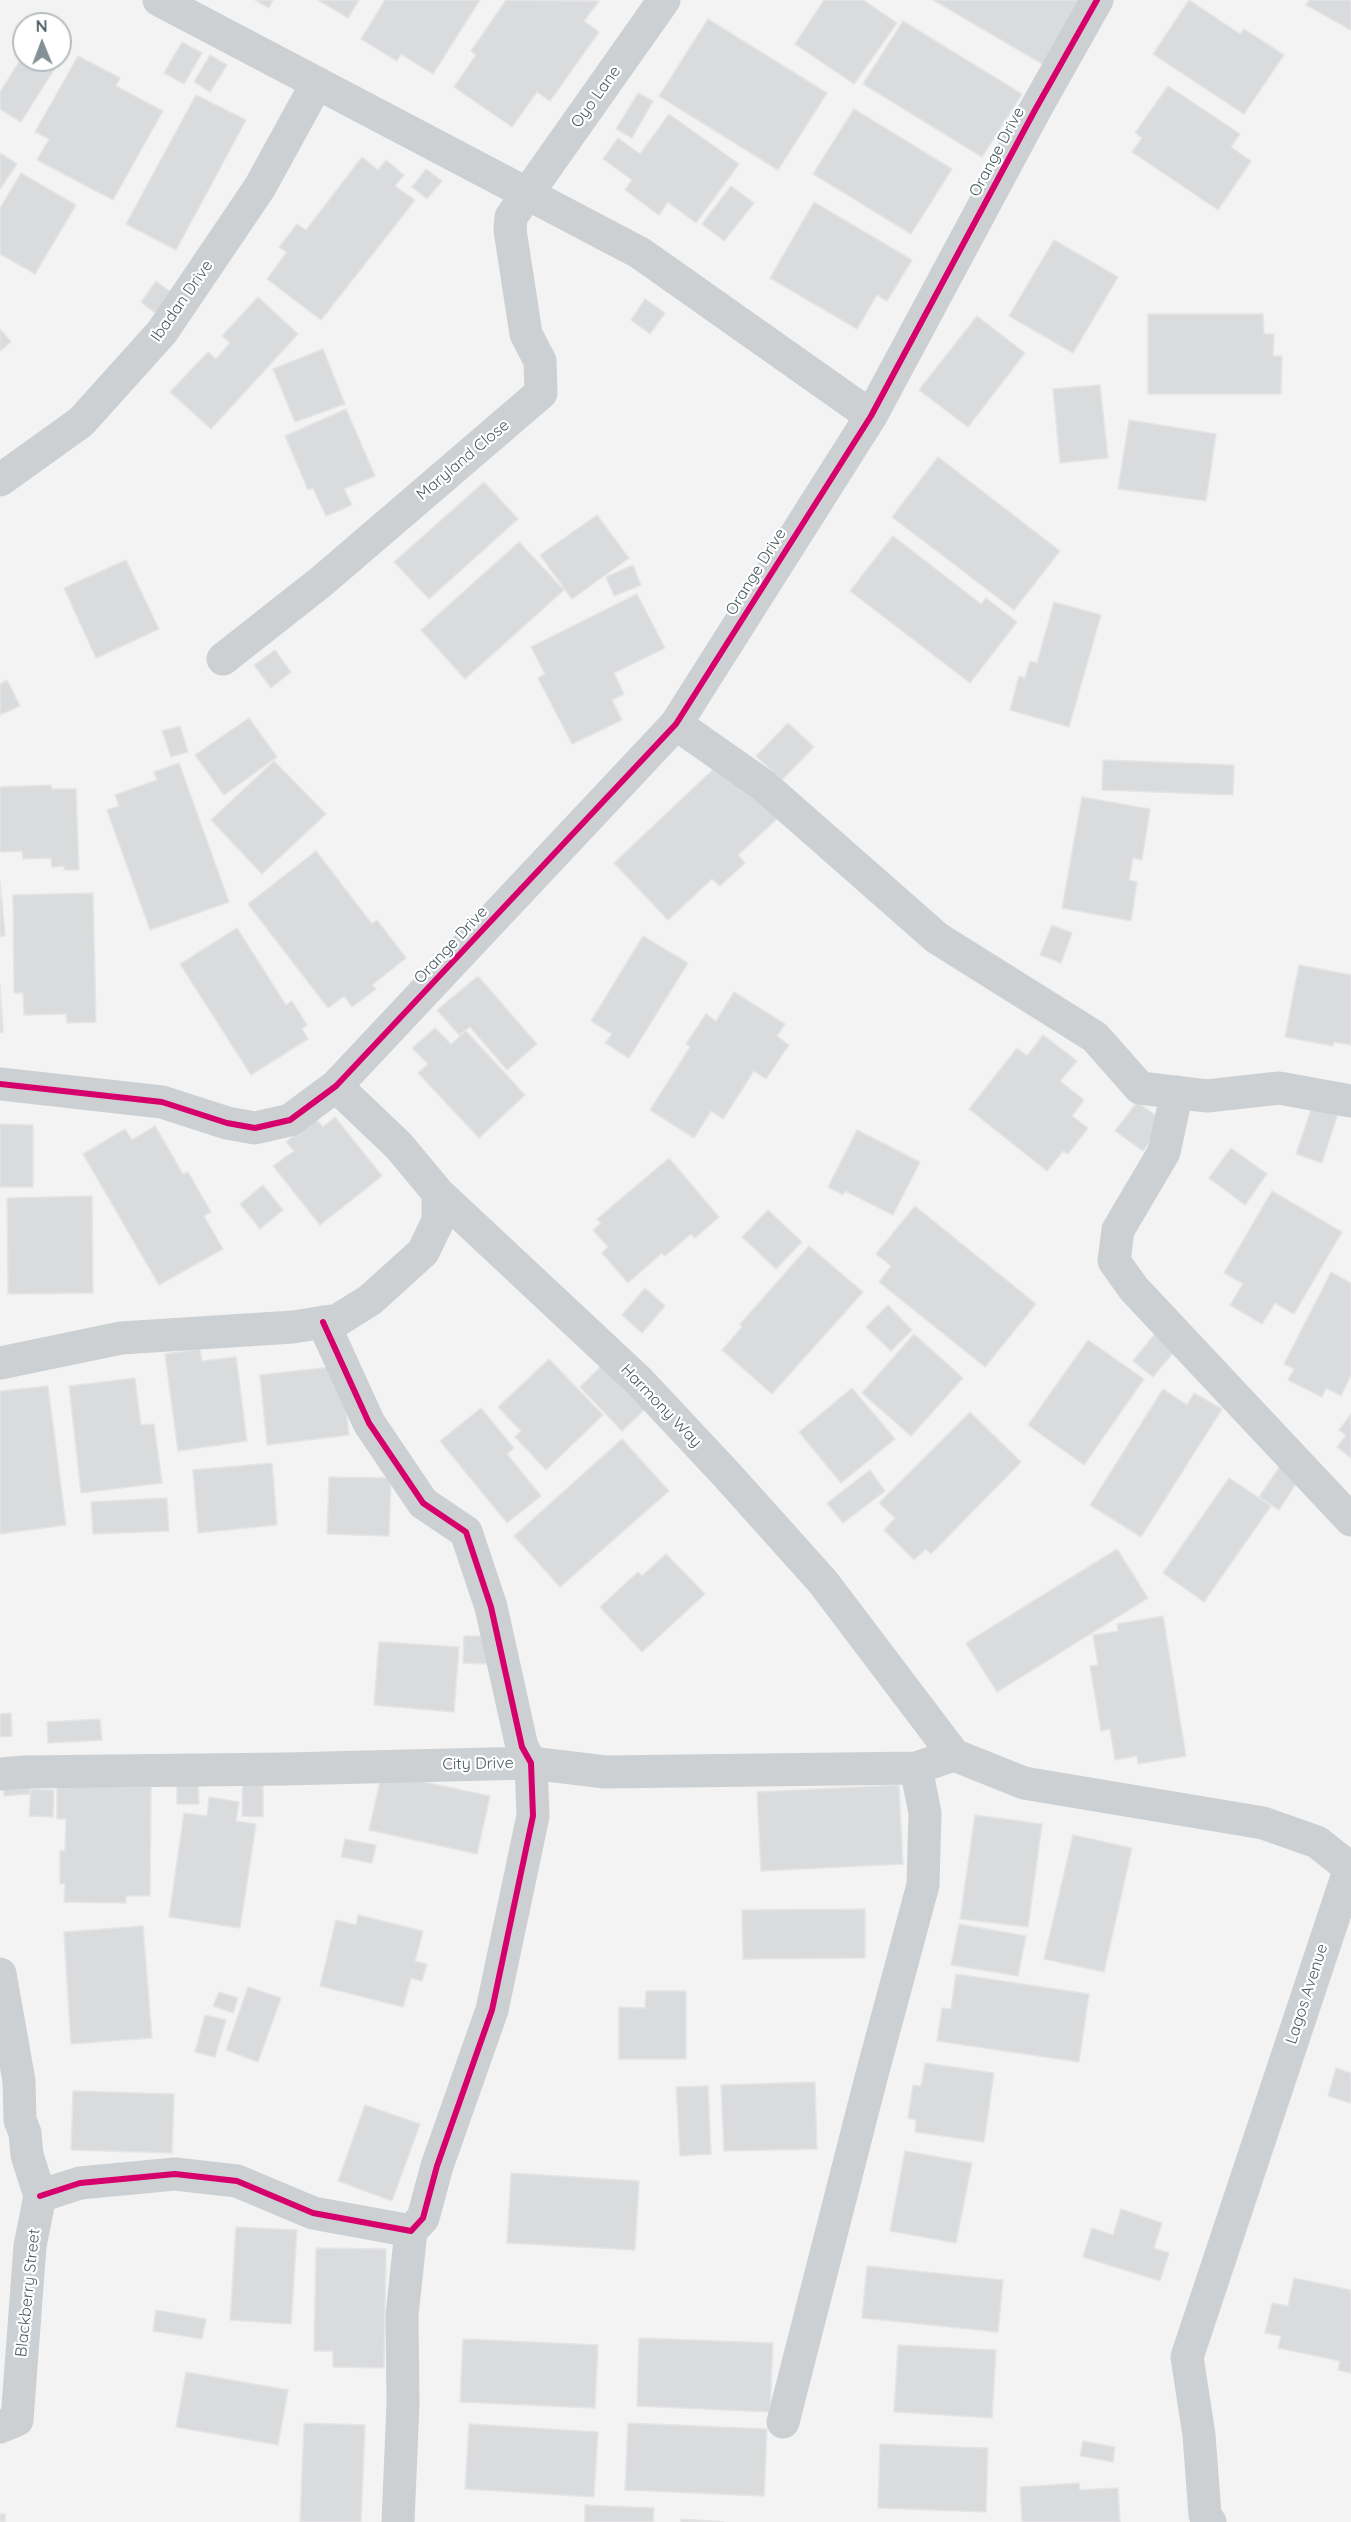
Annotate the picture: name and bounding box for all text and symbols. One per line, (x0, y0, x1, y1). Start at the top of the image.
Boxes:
north arrow (12, 12, 72, 72)
text: N (36, 16, 48, 36)
street label: Oyo Lane (567, 62, 625, 132)
street label: Orange Drive (965, 104, 1029, 200)
street label: Ibadan Drive (147, 257, 217, 345)
street label: Maryland Close (413, 416, 513, 504)
street label: Orange Drive (722, 525, 790, 619)
street label: Orange Drive (410, 902, 492, 988)
street label: Harmony Way (616, 1360, 706, 1452)
street label: City Drive (442, 1754, 514, 1774)
street label: Lagos Avenue (1282, 1942, 1332, 2046)
street label: Blackberry Street (12, 2228, 44, 2358)

